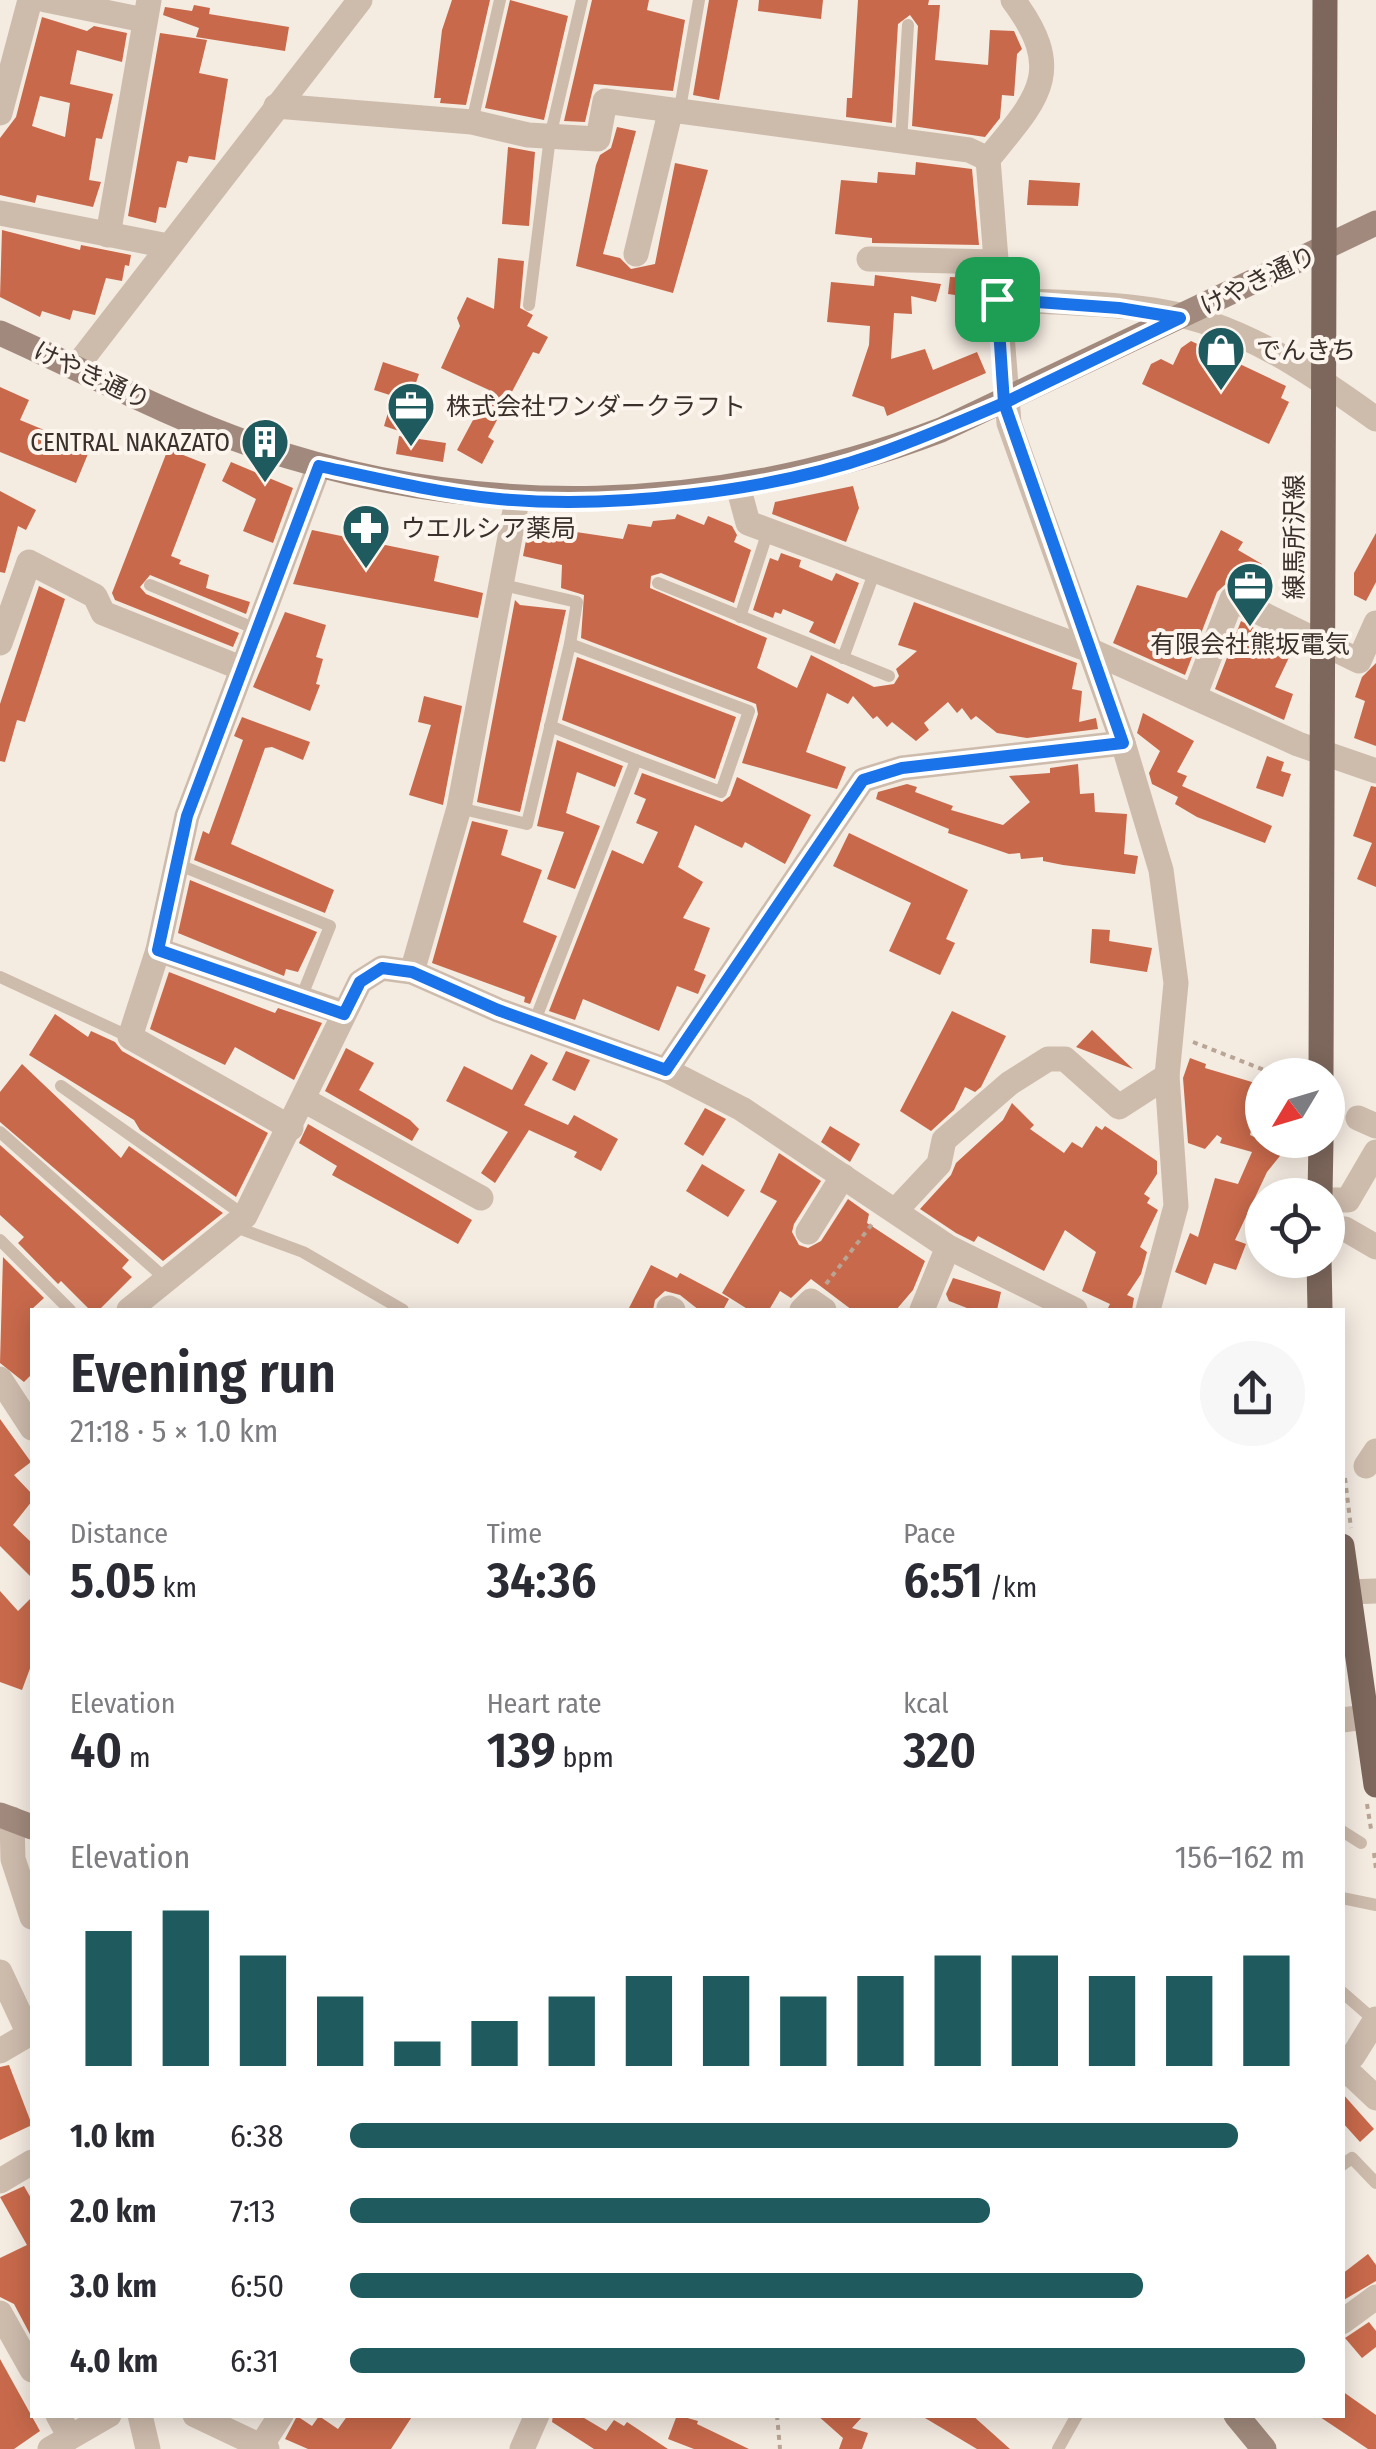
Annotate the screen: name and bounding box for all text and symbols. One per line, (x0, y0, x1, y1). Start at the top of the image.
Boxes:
street label: けやき通り (1196, 240, 1321, 322)
pin (955, 257, 1040, 342)
icon: arrive (970, 272, 1025, 327)
shop icon: でんきち (1195, 324, 1247, 392)
street label: けやき通り (29, 336, 155, 416)
place label: でんきち (1256, 336, 1356, 366)
office icon: 株式会社ワンダークラフト (385, 380, 437, 448)
place label: 株式会社ワンダークラフト (446, 392, 746, 422)
building icon: CENTRAL NAKAZATO (239, 416, 291, 484)
place label: CENTRAL NAKAZATO (30, 428, 230, 458)
street label: 練馬所沢線 (1280, 474, 1310, 600)
pharmacy icon: ウエルシア薬局 (340, 502, 392, 570)
place label: ウエルシア薬局 (401, 514, 576, 544)
office icon: 有限会社熊坂電気 (1224, 560, 1276, 628)
place label: 有限会社熊坂電気 (1150, 630, 1350, 660)
north arrow (1245, 1058, 1345, 1158)
map controls (1245, 1058, 1345, 1278)
button: locate (1245, 1178, 1345, 1278)
text: Evening run (70, 1341, 336, 1407)
button: share (1200, 1341, 1305, 1446)
text: 21:18 · 5 × 1.0 km (70, 1412, 278, 1450)
text: Distance (70, 1517, 168, 1550)
text: Time (487, 1517, 542, 1550)
text: Pace (903, 1517, 956, 1550)
text: 5.05 (70, 1550, 156, 1610)
text: 34:36 (487, 1550, 597, 1610)
text: 6:51 (903, 1550, 983, 1610)
text: km (156, 1571, 197, 1604)
text: /km (983, 1571, 1037, 1604)
text: Elevation (70, 1687, 175, 1720)
text: Heart rate (487, 1687, 602, 1720)
text: kcal (903, 1687, 949, 1720)
text: 40 (70, 1720, 122, 1780)
text: 139 (487, 1720, 556, 1780)
text: 320 (903, 1720, 976, 1780)
text: m (122, 1741, 150, 1774)
text: bpm (556, 1741, 614, 1774)
text: Elevation (70, 1838, 190, 1876)
text: 156–162 m (1175, 1838, 1305, 1876)
text: 1.0 km (70, 2117, 155, 2155)
text: 6:38 (230, 2117, 283, 2155)
text: 2.0 km (70, 2192, 157, 2230)
text: 7:13 (230, 2192, 275, 2230)
text: 3.0 km (70, 2267, 157, 2305)
text: 6:50 (230, 2267, 284, 2305)
text: 4.0 km (70, 2342, 158, 2380)
text: 6:31 (230, 2342, 279, 2380)

